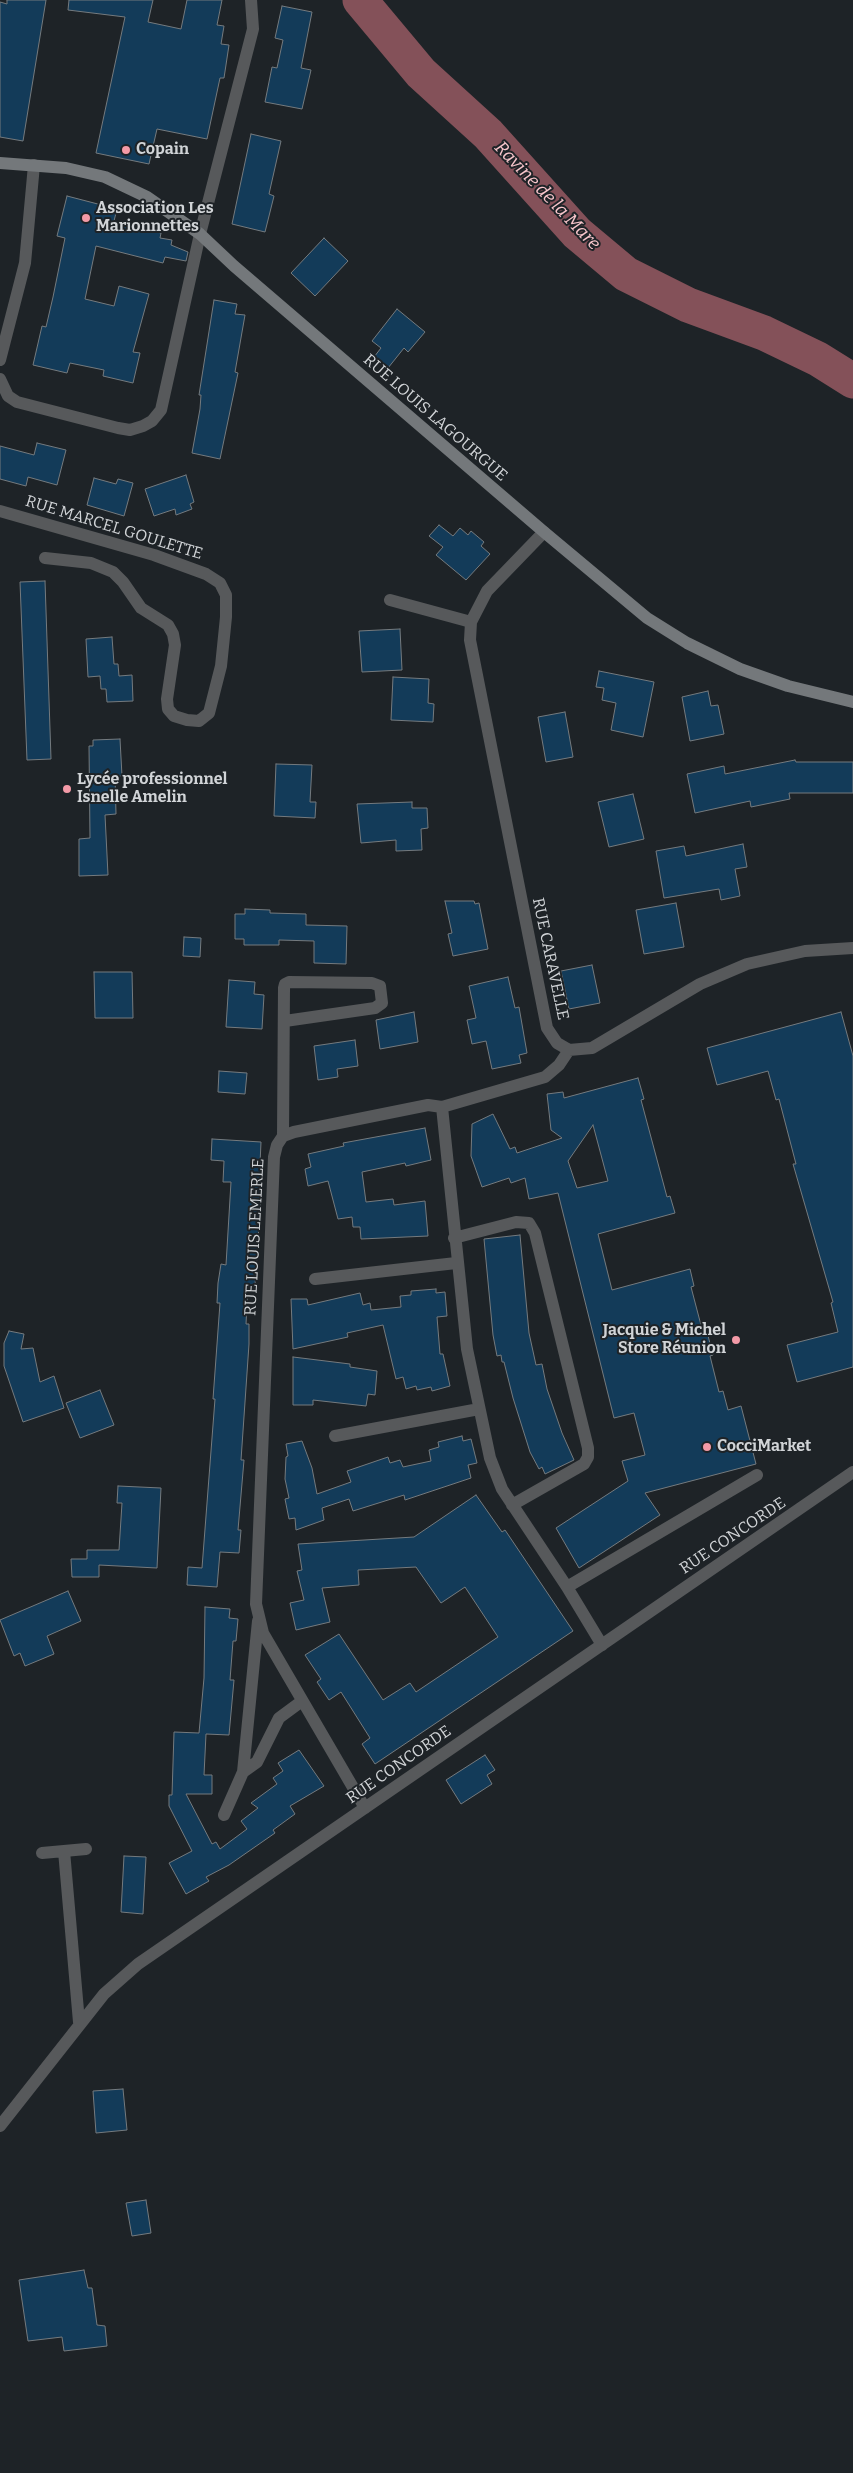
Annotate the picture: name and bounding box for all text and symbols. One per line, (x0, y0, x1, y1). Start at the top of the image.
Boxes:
water label: Ravine de la Mare (490, 137, 604, 255)
place label: Copain (136, 140, 189, 160)
marker: Copain (120, 144, 132, 156)
place label: Association Les Marionnettes (96, 199, 214, 237)
marker: Association Les Marionnettes (80, 212, 92, 224)
street label: RUE LOUIS LAGOURGUE (359, 350, 511, 486)
street label: RUE MARCEL GOULETTE (23, 492, 205, 564)
place label: Lycée professionnel Isnelle Amelin (77, 770, 228, 808)
marker: Lycée professionnel Isnelle Amelin (61, 783, 73, 795)
street label: RUE CARAVELLE (528, 896, 572, 1022)
street label: RUE LOUIS LEMERLE (241, 1158, 269, 1316)
place label: Jacquie & Michel Store Réunion (603, 1321, 726, 1359)
marker: Jacquie & Michel Store Réunion (730, 1334, 742, 1346)
place label: CocciMarket (717, 1437, 811, 1457)
marker: CocciMarket (701, 1441, 713, 1453)
street label: RUE CONCORDE (676, 1493, 790, 1579)
street label: RUE CONCORDE (343, 1722, 455, 1808)

